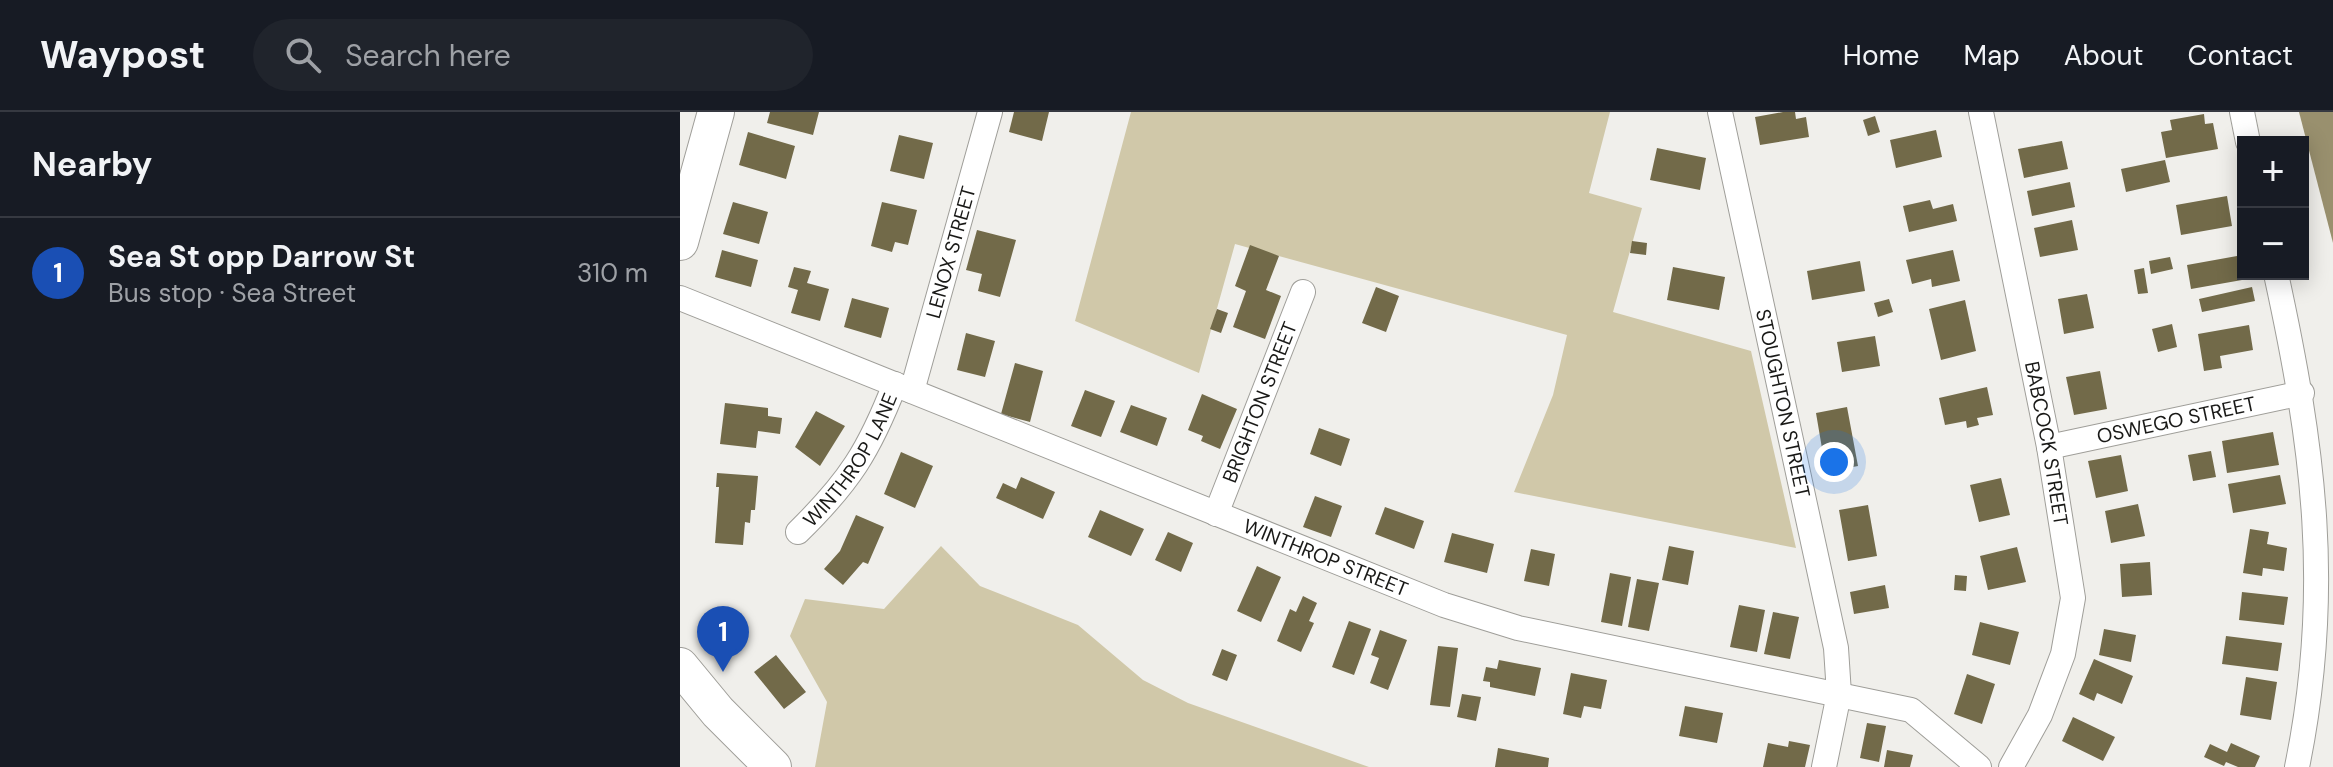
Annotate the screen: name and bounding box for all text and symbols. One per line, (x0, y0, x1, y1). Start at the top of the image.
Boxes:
search box (253, 19, 813, 91)
text: Waypost (40, 30, 205, 80)
icon: search (281, 33, 325, 77)
text: Search here (345, 36, 511, 75)
text: Home (1843, 37, 1919, 74)
text: Map (1963, 37, 2020, 74)
text: About (2064, 37, 2143, 74)
text: Contact (2187, 37, 2293, 74)
map controls (2237, 136, 2309, 280)
button: + (2237, 136, 2309, 208)
text: Nearby (32, 142, 152, 187)
street label: LENOX STREET (920, 183, 982, 321)
button: − (2237, 208, 2309, 280)
text: Sea St opp Darrow St (108, 237, 415, 276)
text: 1 (53, 256, 63, 290)
text: 310 m (577, 256, 648, 290)
text: Bus stop · Sea Street (108, 276, 356, 310)
street label: STOUGHTON STREET (1750, 306, 1816, 500)
street label: BRIGHTON STREET (1217, 318, 1303, 487)
street label: BABCOCK STREET (2019, 359, 2074, 528)
street label: WINTHROP LANE (797, 389, 903, 532)
street label: OSWEGO STREET (2094, 390, 2258, 449)
your location (1814, 442, 1854, 482)
street label: WINTHROP STREET (1240, 513, 1412, 602)
pin: 1 (697, 606, 749, 672)

